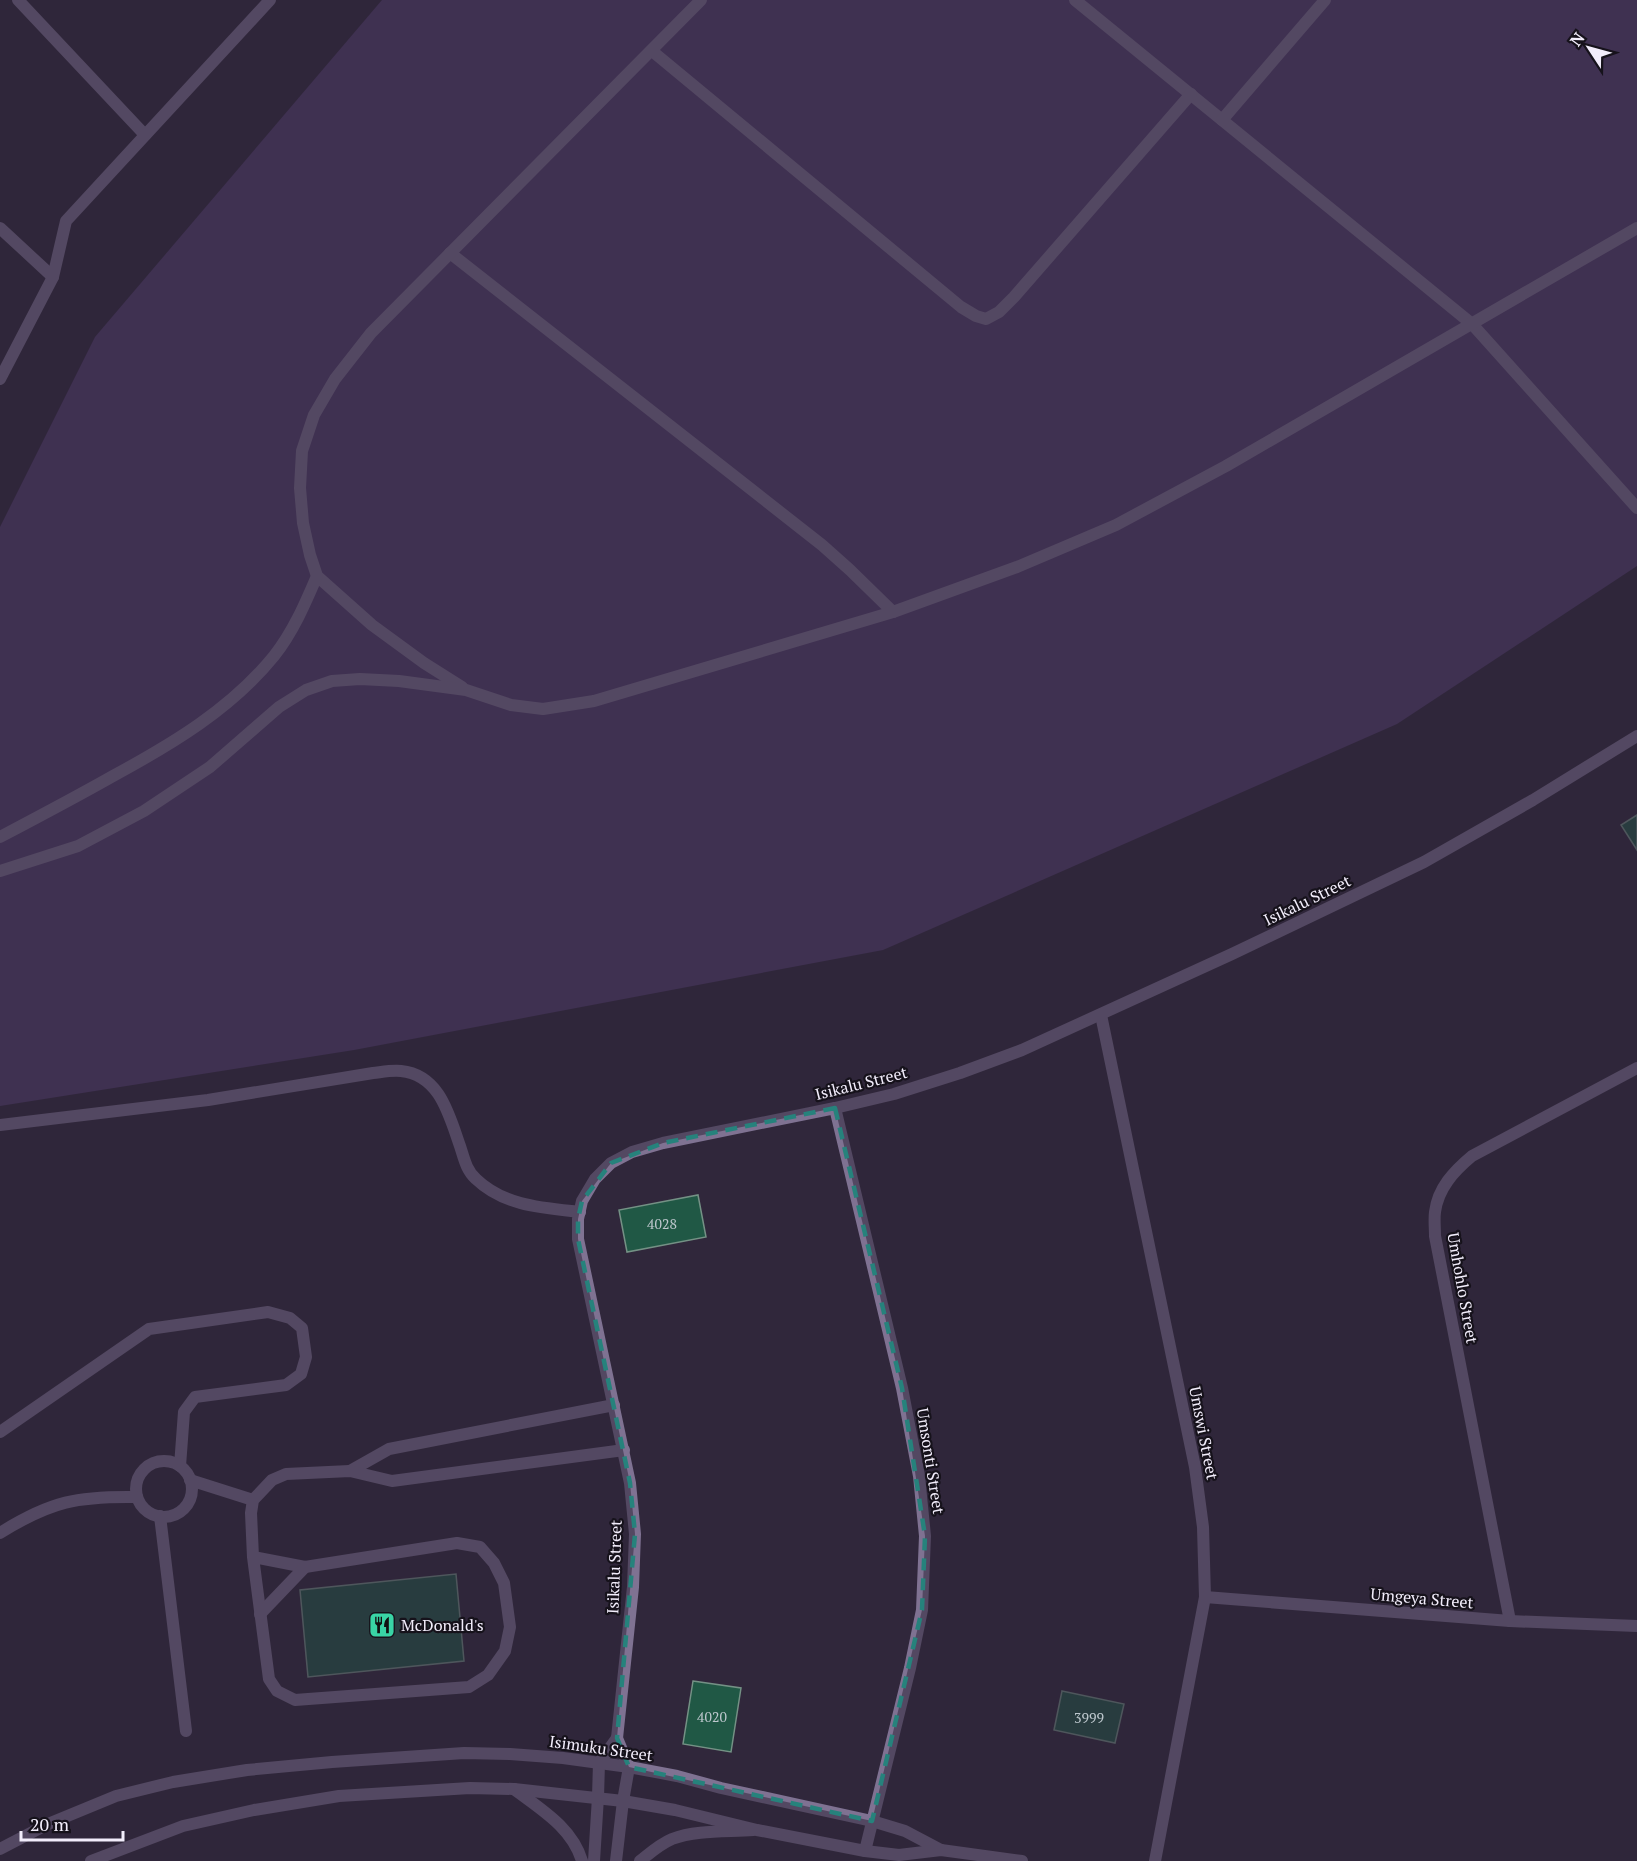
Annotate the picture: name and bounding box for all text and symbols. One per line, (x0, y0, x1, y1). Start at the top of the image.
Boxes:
north arrow (1559, 18, 1619, 78)
text: N (1564, 28, 1589, 51)
street label: Isikalu Street (1260, 869, 1354, 931)
street label: Isikalu Street (813, 1061, 909, 1105)
house number: 4028 (647, 1214, 677, 1233)
street label: Umhohlo Street (1442, 1231, 1484, 1345)
street label: Umswi Street (1184, 1385, 1224, 1482)
street label: Umsonti Street (912, 1406, 950, 1516)
street label: Isikalu Street (601, 1519, 627, 1615)
street label: Umgeya Street (1369, 1583, 1475, 1613)
restaurant icon: McDonald's (367, 1610, 397, 1640)
place label: McDonald's (401, 1614, 484, 1636)
house number: 4020 (697, 1707, 727, 1726)
house number: 3999 (1074, 1708, 1104, 1727)
street label: Isimuku Street (548, 1730, 654, 1766)
scale bar (21, 1804, 123, 1842)
text: 20 m (30, 1812, 70, 1836)

